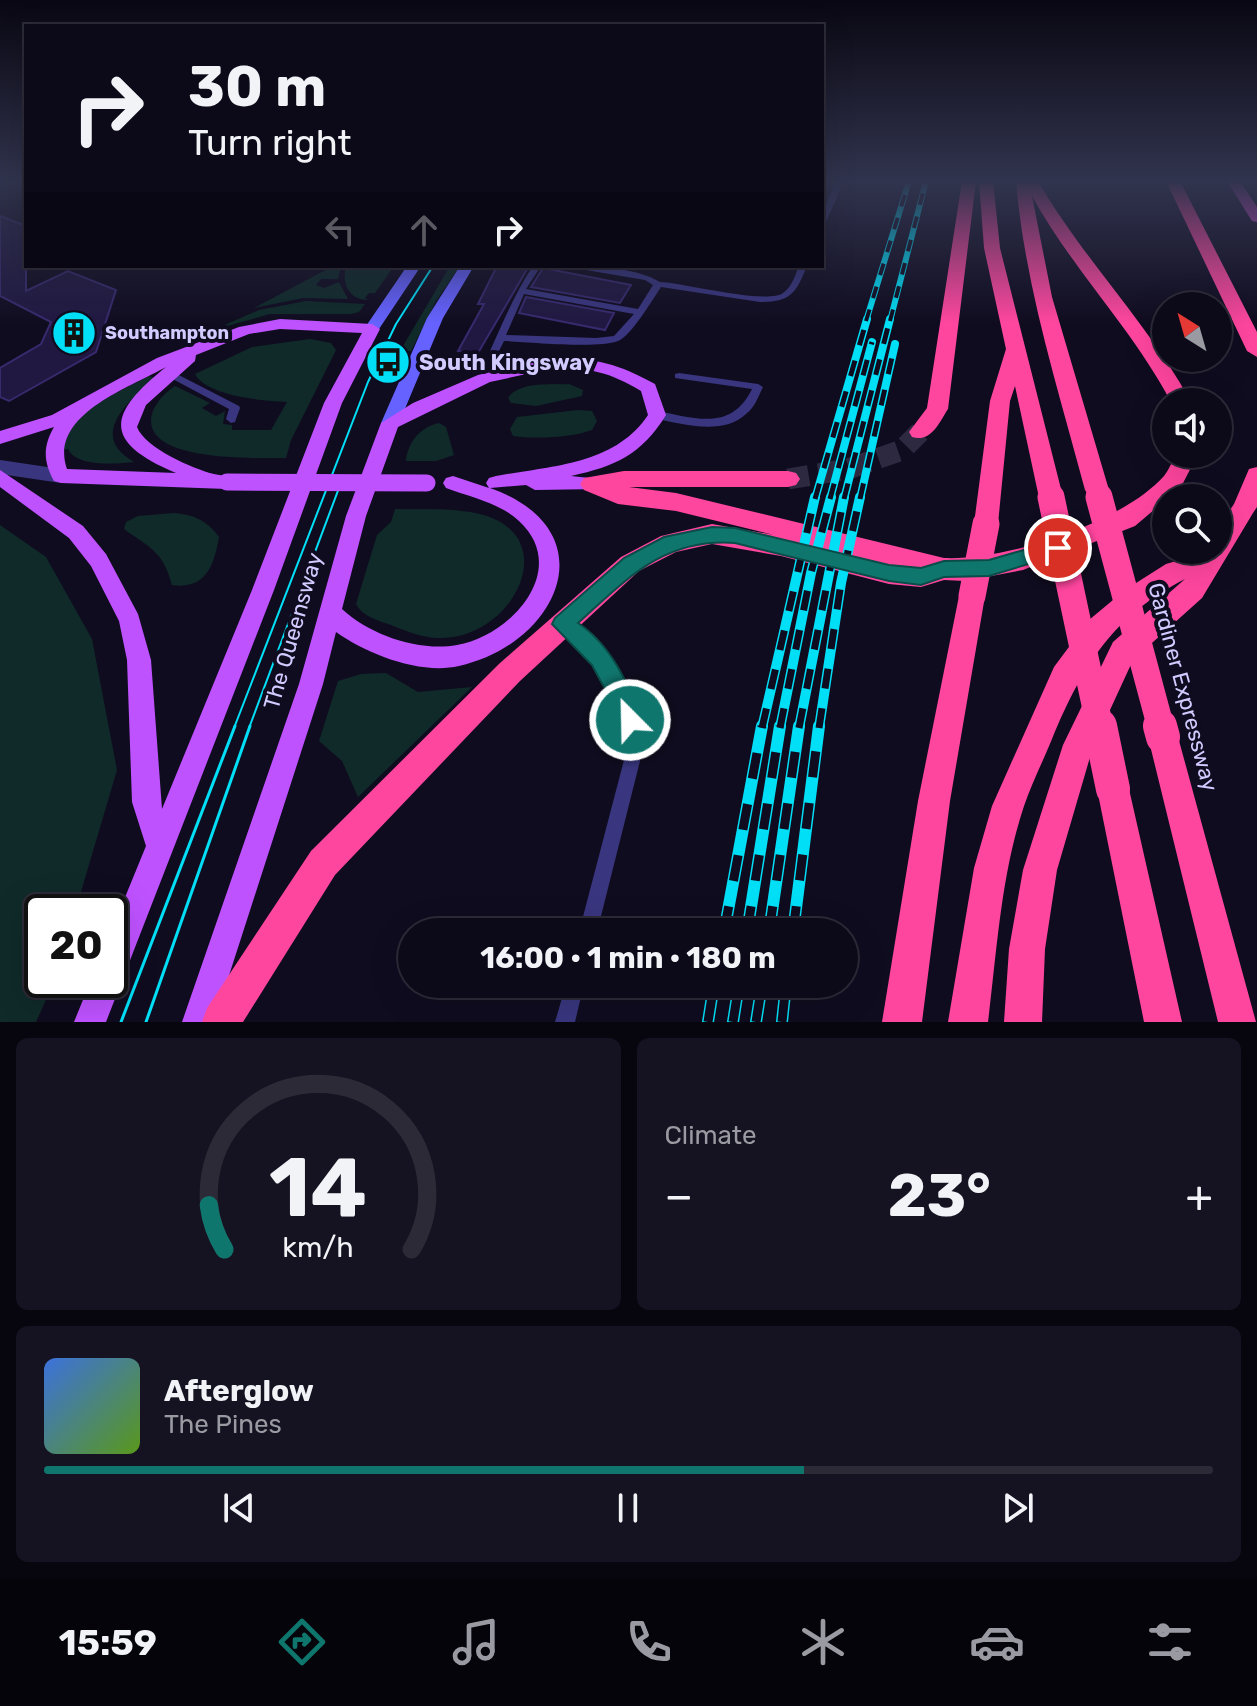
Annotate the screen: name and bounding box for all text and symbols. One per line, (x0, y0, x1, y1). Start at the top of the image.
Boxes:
text: 30 m (188, 54, 326, 120)
icon: right (56, 56, 160, 160)
text: Turn right (188, 121, 352, 164)
icon: left (318, 208, 362, 252)
icon: ahead (402, 208, 446, 252)
icon: right (486, 208, 530, 252)
north arrow (1152, 292, 1232, 372)
map controls (1152, 292, 1232, 564)
building icon: Southampton (50, 309, 98, 357)
place label: Southampton (105, 322, 229, 344)
bus stop icon: South Kingsway (364, 338, 412, 386)
place label: South Kingsway (419, 349, 595, 376)
button: sound (1152, 388, 1232, 468)
button: search (1152, 484, 1232, 564)
pin (1024, 514, 1092, 582)
icon: arrive (1036, 526, 1080, 570)
street label: The Queensway (258, 550, 328, 712)
street label: Gardiner Expressway (1142, 580, 1224, 794)
position arrow (588, 678, 672, 762)
speed limit sign: 20 (24, 894, 128, 998)
text: 16:00 · 1 min · 180 m (480, 940, 776, 976)
text: Climate (665, 1120, 757, 1151)
text: 14 (269, 1138, 367, 1237)
text: 23° (888, 1160, 991, 1231)
text: − (665, 1170, 693, 1222)
text: + (1186, 1170, 1213, 1222)
text: km/h (283, 1230, 354, 1264)
text: Afterglow (164, 1373, 314, 1409)
text: The Pines (164, 1409, 282, 1440)
icon: previous (217, 1486, 261, 1530)
icon: pause (606, 1486, 650, 1530)
icon: next (996, 1486, 1040, 1530)
icon: directions (274, 1614, 330, 1670)
icon: music (448, 1614, 504, 1670)
icon: phone (621, 1614, 677, 1670)
icon: climate (795, 1614, 851, 1670)
icon: car (969, 1614, 1025, 1670)
icon: filters (1142, 1614, 1198, 1670)
text: 15:59 (59, 1621, 157, 1664)

